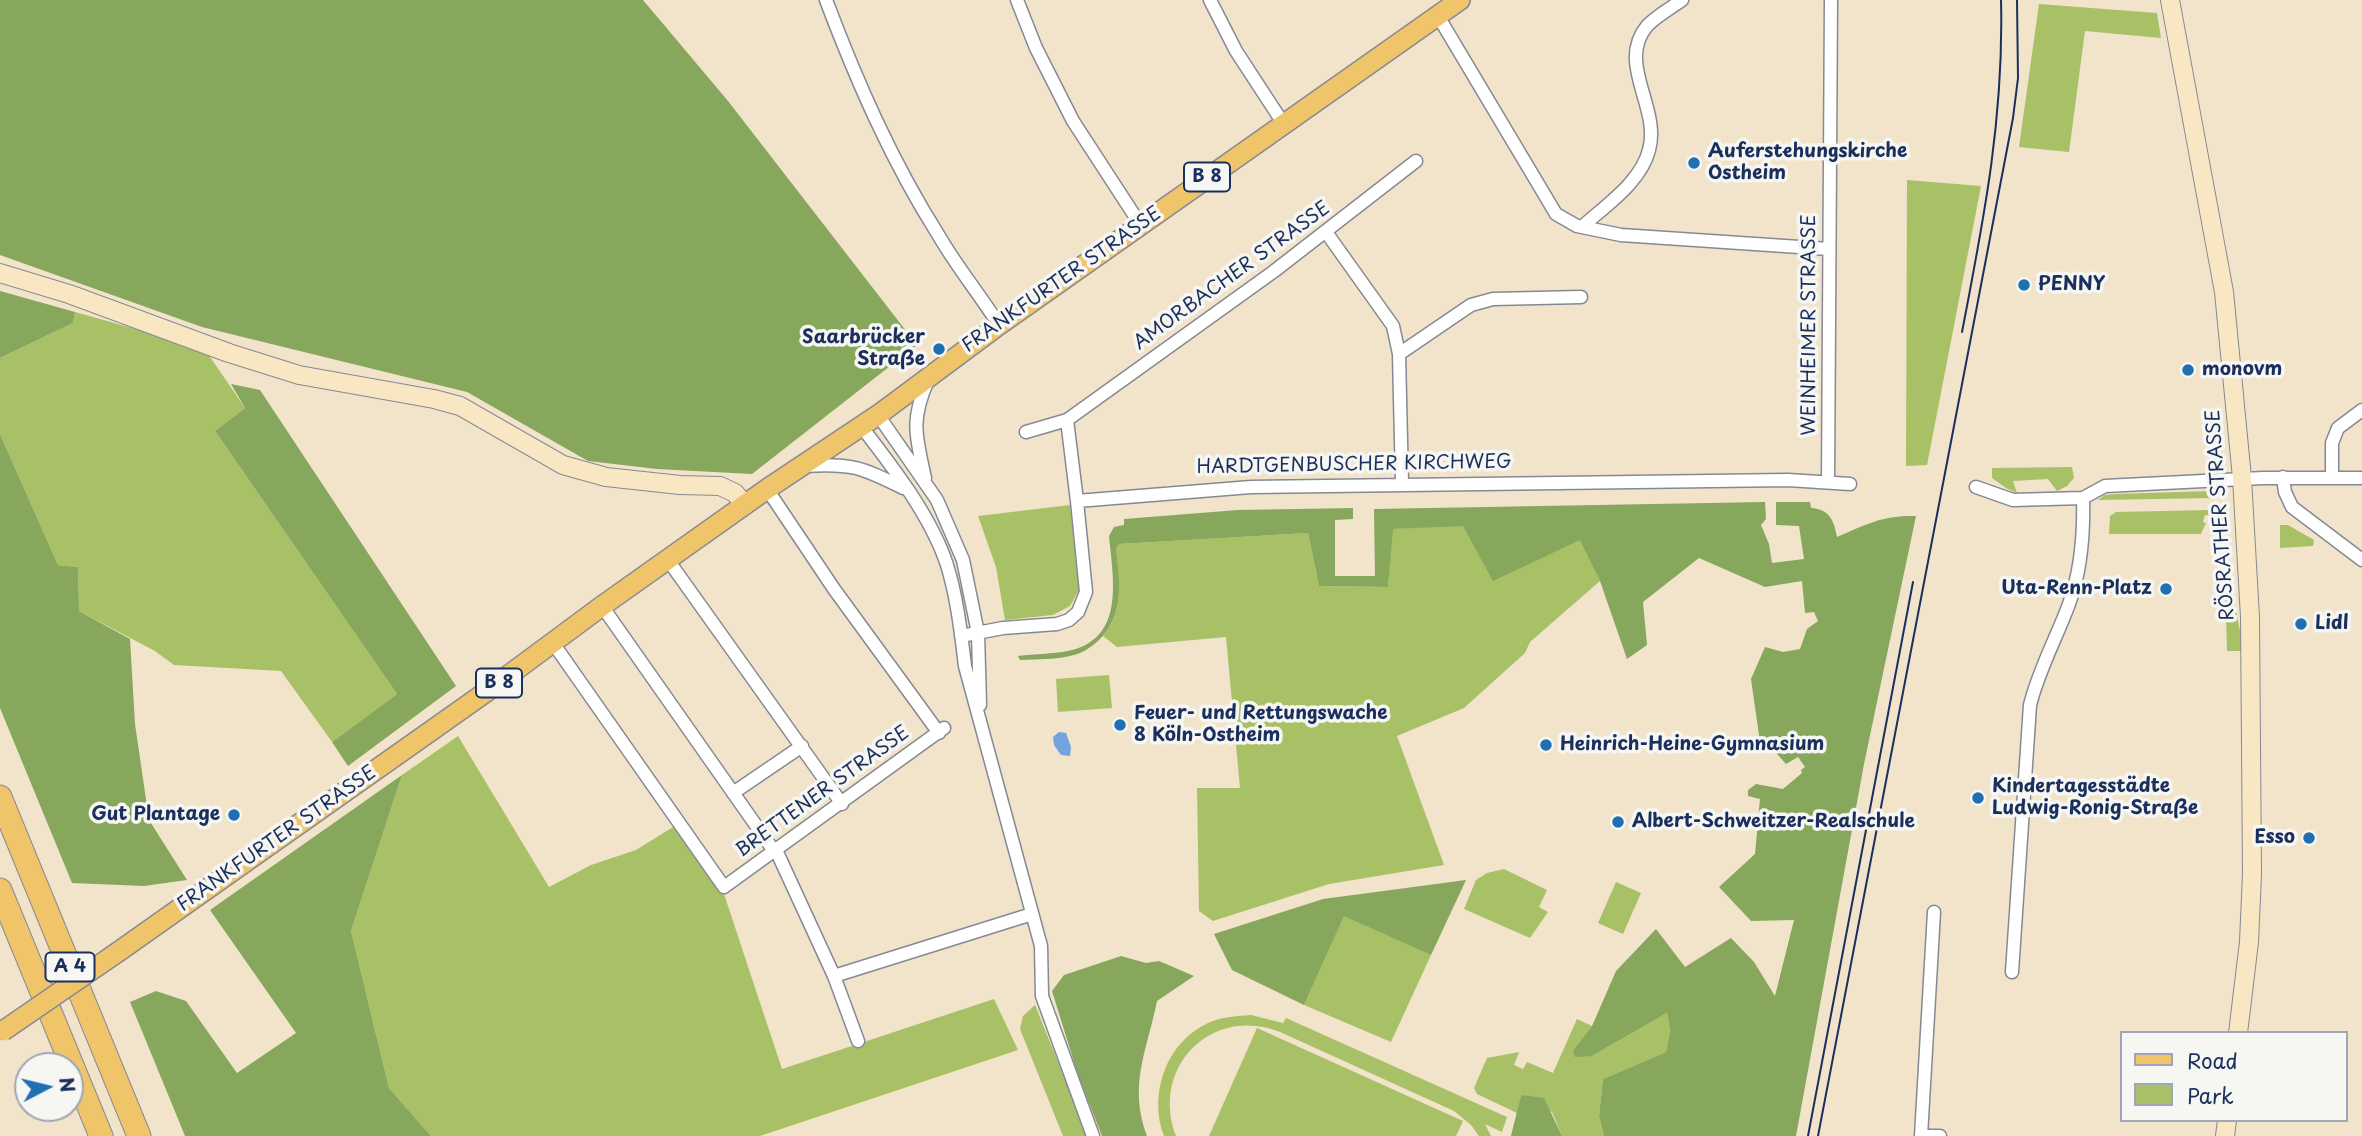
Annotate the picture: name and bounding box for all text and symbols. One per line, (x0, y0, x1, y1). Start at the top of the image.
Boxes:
place label: Auferstehungskirche Ostheim (1708, 141, 1907, 185)
marker: Auferstehungskirche Ostheim (1686, 155, 1702, 171)
road number: B 8 (1184, 162, 1230, 192)
street label: AMORBACHER STRASSE (1129, 197, 1335, 355)
street label: FRANKFURTER STRASSE (958, 202, 1166, 358)
street label: WEINHEIMER STRASSE (1799, 214, 1821, 436)
place label: PENNY (2038, 274, 2105, 296)
marker: PENNY (2016, 277, 2032, 293)
place label: Saarbrücker Straße (802, 327, 925, 371)
marker: Saarbrücker Straße (931, 341, 947, 357)
place label: monovm (2202, 359, 2282, 381)
marker: monovm (2180, 362, 2196, 378)
street label: RÖSRATHER STRASSE (2202, 409, 2240, 621)
street label: HARDTGENBUSCHER KIRCHWEG (1196, 451, 1512, 479)
place label: Uta-Renn-Platz (2001, 578, 2152, 600)
marker: Uta-Renn-Platz (2158, 581, 2174, 597)
place label: Lidl (2315, 613, 2349, 635)
marker: Lidl (2293, 616, 2309, 632)
road number: B 8 (476, 668, 522, 698)
place label: Feuer- und Rettungswache 8 Köln-Ostheim (1134, 703, 1388, 747)
marker: Feuer- und Rettungswache 8 Köln-Ostheim (1112, 717, 1128, 733)
street label: BRETTENER STRASSE (732, 722, 914, 862)
place label: Heinrich-Heine-Gymnasium (1560, 734, 1824, 756)
marker: Heinrich-Heine-Gymnasium (1538, 737, 1554, 753)
street label: FRANKFURTER STRASSE (173, 761, 381, 917)
place label: Kindertagesstädte Ludwig-Ronig-Straße (1992, 776, 2198, 820)
marker: Kindertagesstädte Ludwig-Ronig-Straße (1970, 790, 1986, 806)
place label: Gut Plantage (91, 804, 220, 826)
marker: Gut Plantage (226, 807, 242, 823)
place label: Albert-Schweitzer-Realschule (1632, 811, 1915, 833)
marker: Albert-Schweitzer-Realschule (1610, 814, 1626, 830)
place label: Esso (2254, 827, 2295, 849)
marker: Esso (2301, 830, 2317, 846)
road number: A 4 (46, 952, 94, 982)
legend (2120, 1031, 2348, 1122)
text: Road (2187, 1044, 2238, 1076)
north arrow (14, 1052, 84, 1122)
text: N (53, 1076, 83, 1094)
text: Park (2187, 1079, 2234, 1111)

